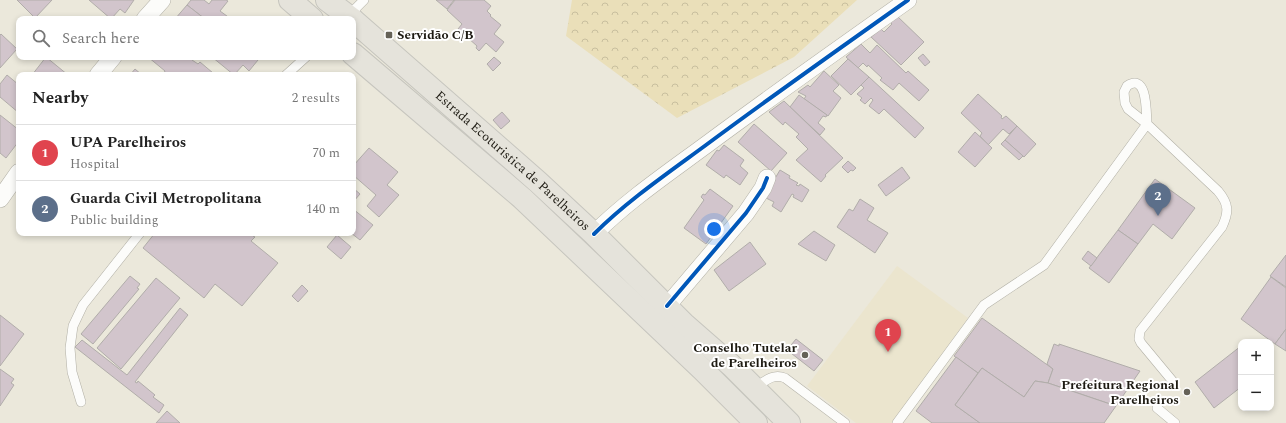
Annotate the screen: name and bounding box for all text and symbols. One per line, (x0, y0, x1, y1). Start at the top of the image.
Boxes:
search box (16, 16, 356, 60)
place label: Servidão C/B (397, 25, 474, 45)
icon: search (30, 27, 52, 49)
text: Search here (62, 27, 140, 50)
marker: Servidão C/B (384, 30, 394, 40)
text: Nearby (32, 85, 88, 111)
street label: Estrada Ecoturistica de Parelheiros (430, 86, 595, 236)
text: 2 results (292, 88, 340, 108)
text: UPA Parelheiros (70, 131, 186, 154)
text: 1 (41, 143, 49, 163)
text: 70 m (313, 143, 340, 163)
text: Hospital (70, 154, 119, 174)
pin: 2 (1145, 183, 1171, 216)
text: Guarda Civil Metropolitana (70, 187, 262, 210)
text: 2 (41, 199, 49, 219)
text: 140 m (306, 199, 340, 219)
text: Public building (70, 210, 159, 230)
your location (704, 219, 724, 239)
pin: 1 (875, 319, 901, 352)
place label: Conselho Tutelar de Parelheiros (693, 338, 797, 373)
map controls (1238, 339, 1274, 411)
button: + (1238, 339, 1274, 375)
marker: Conselho Tutelar de Parelheiros (800, 350, 810, 360)
place label: Prefeitura Regional Parelheiros (1061, 375, 1179, 410)
button: − (1238, 375, 1274, 411)
marker: Prefeitura Regional Parelheiros (1182, 387, 1192, 397)

